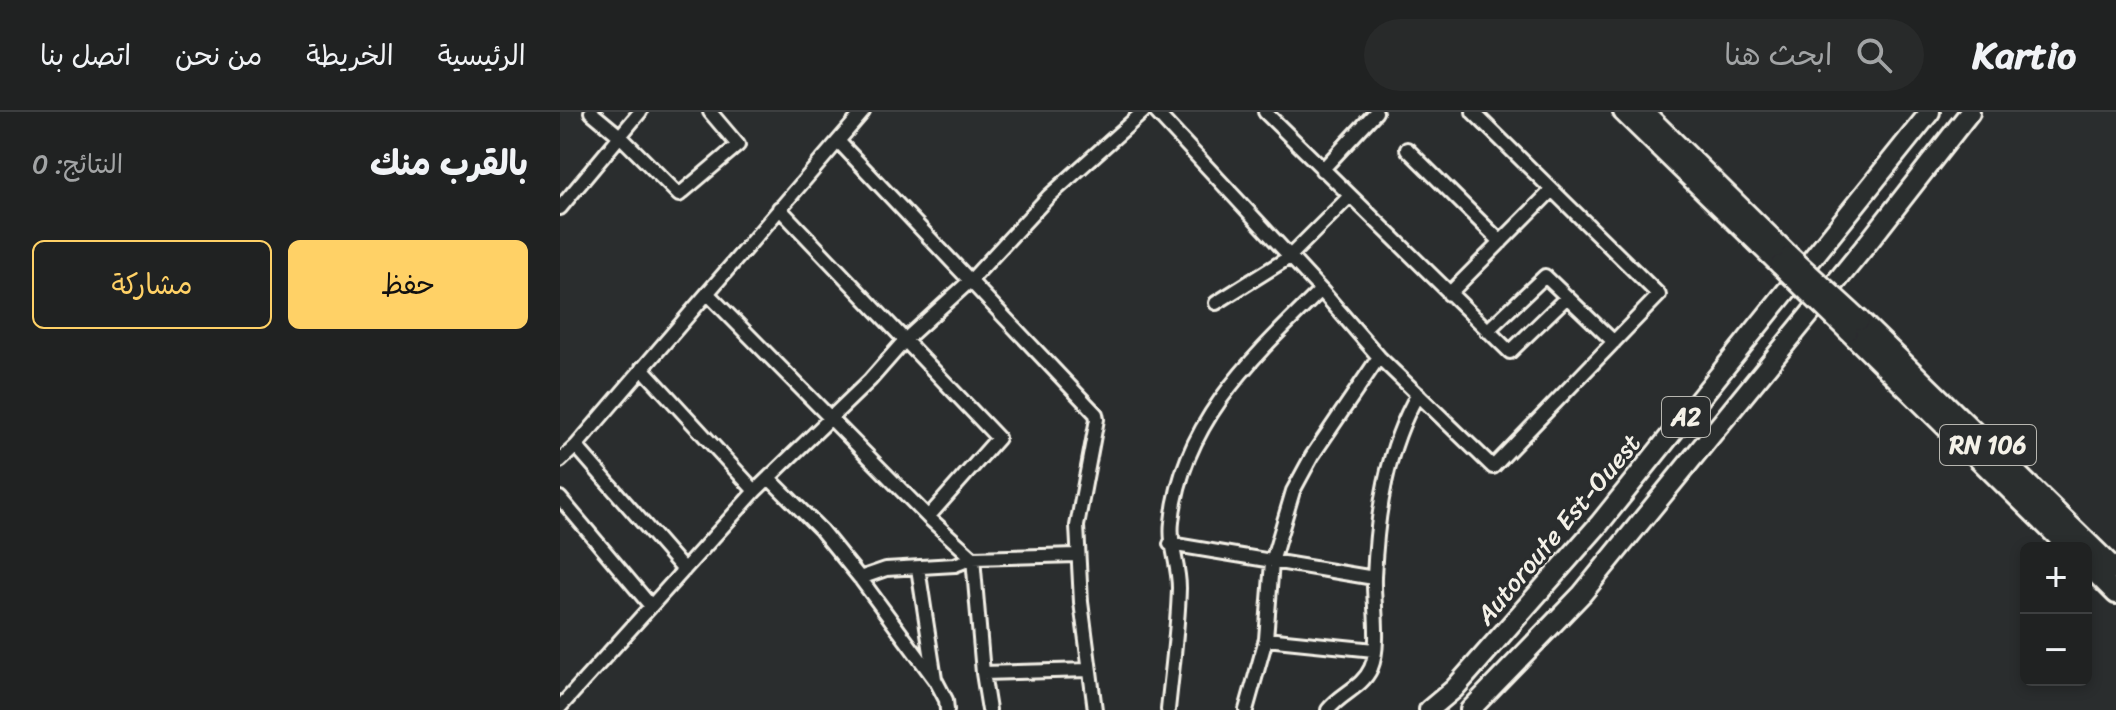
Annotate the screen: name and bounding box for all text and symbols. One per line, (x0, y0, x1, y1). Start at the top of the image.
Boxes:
search box (1364, 19, 1924, 91)
text: Kartio (1972, 22, 2076, 89)
text: ابحث هنا (1724, 28, 1832, 82)
text: اتصل بنا (40, 31, 131, 80)
text: من نحن (175, 31, 262, 80)
text: الخريطة (306, 31, 394, 80)
text: الرئيسية (438, 31, 526, 80)
icon: search (1852, 33, 1896, 77)
text: بالقرب منك (370, 134, 528, 194)
text: النتائج: 0 (32, 141, 123, 187)
button: مشاركة (32, 240, 272, 329)
button: حفظ (288, 240, 528, 329)
road number: A2 (1662, 397, 1710, 437)
street label: Autoroute Est-Ouest (1463, 422, 1653, 636)
road number: RN 106 (1940, 425, 2036, 465)
map controls (2020, 542, 2092, 686)
button: + (2020, 542, 2092, 614)
button: − (2020, 614, 2092, 686)

